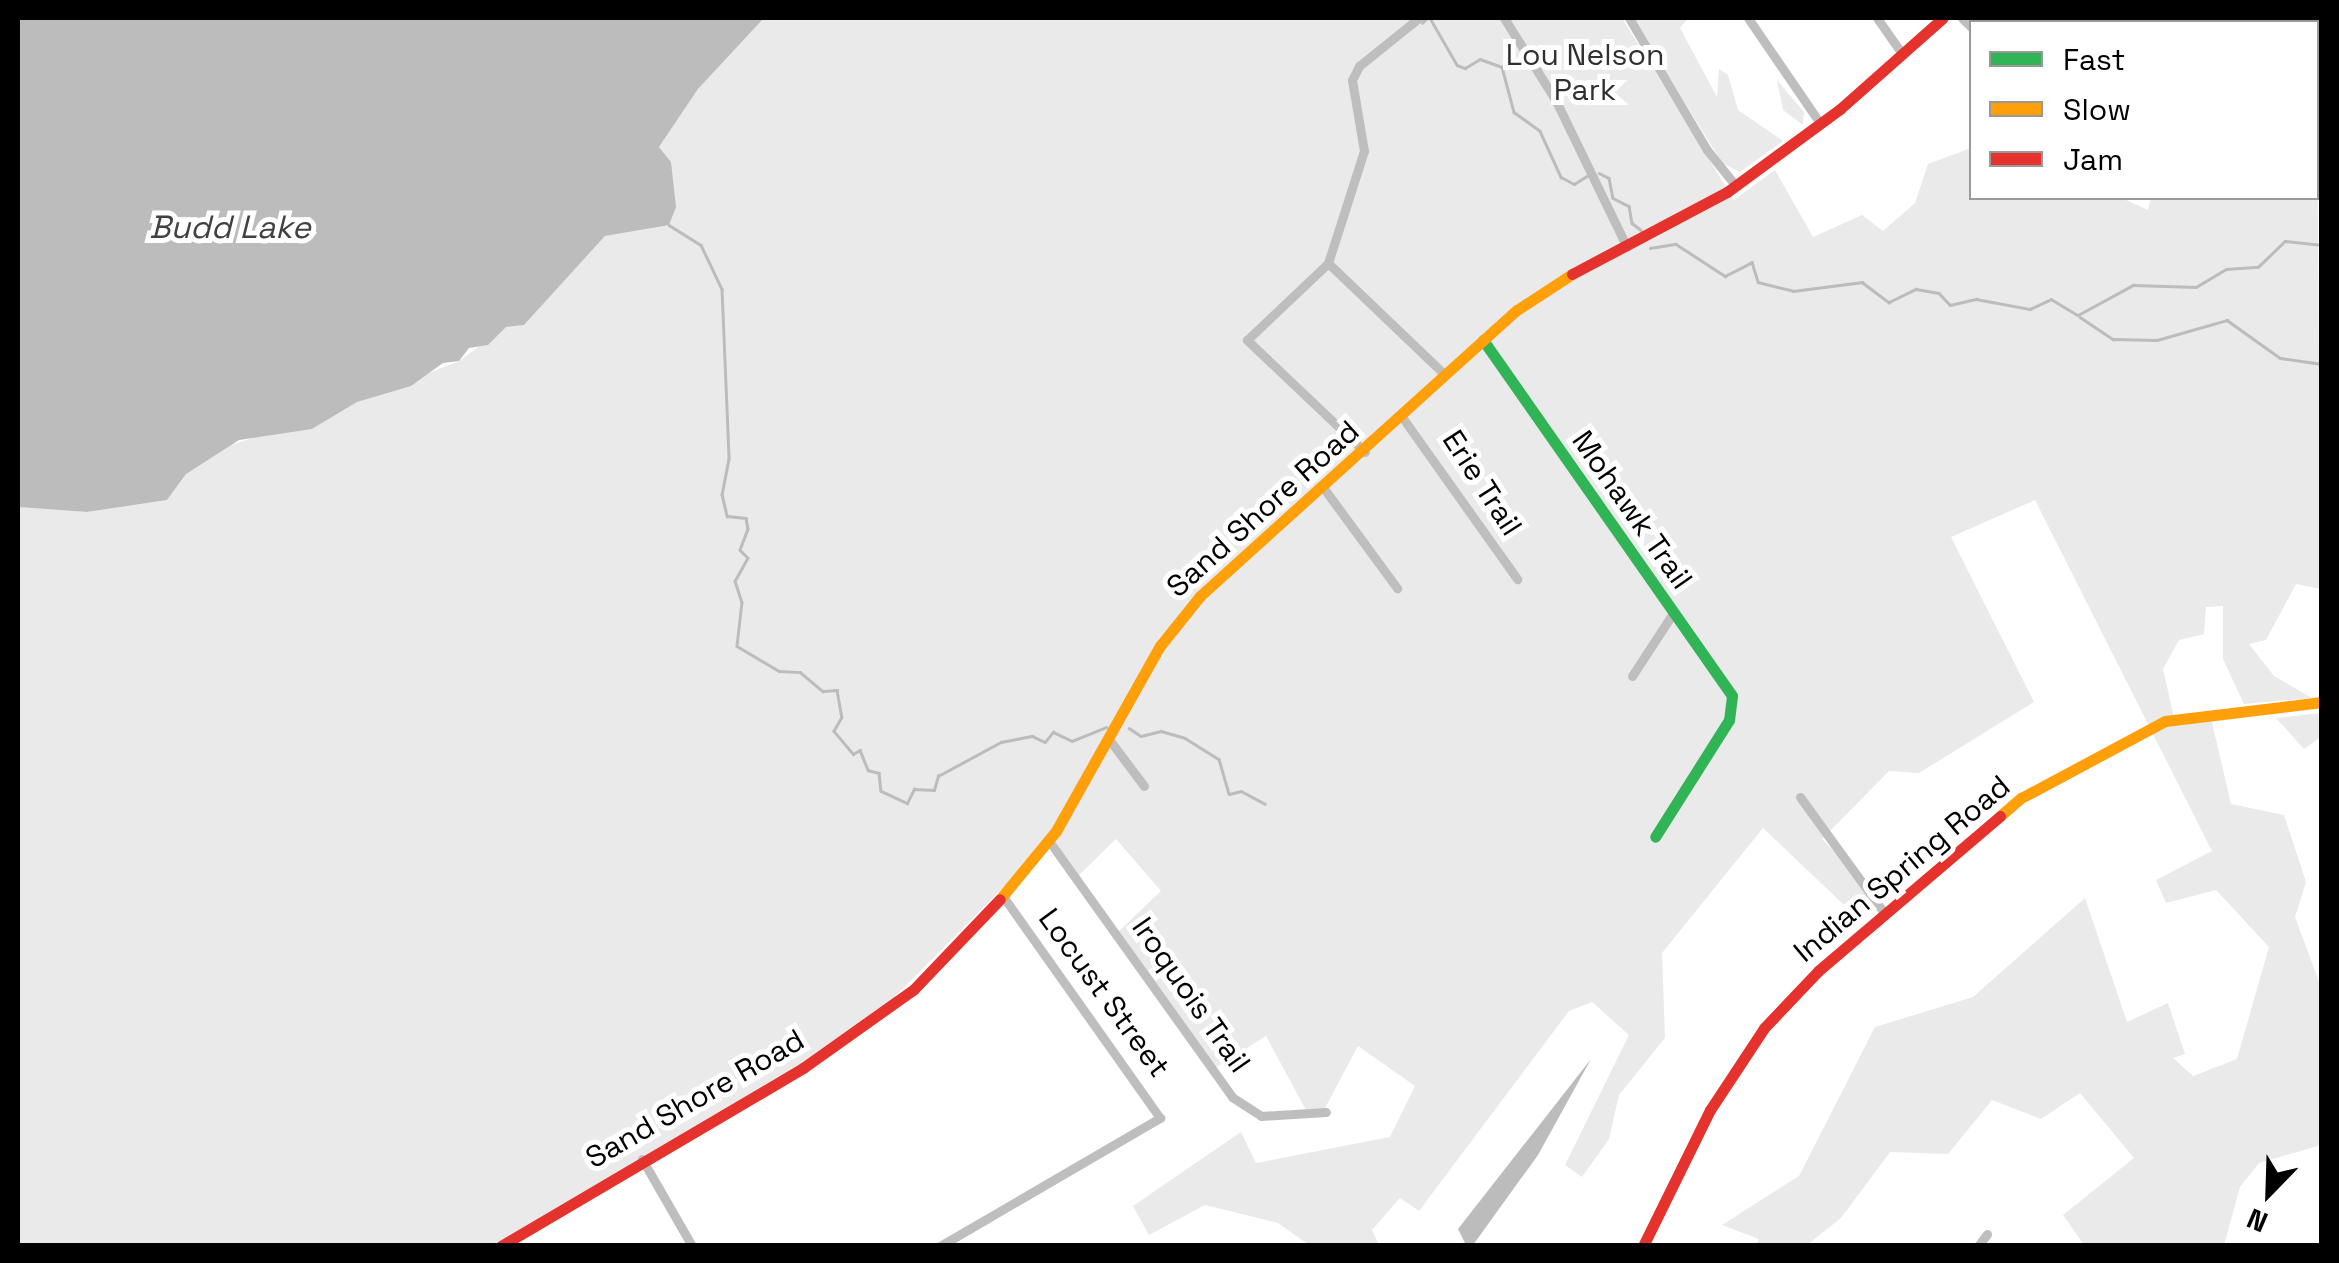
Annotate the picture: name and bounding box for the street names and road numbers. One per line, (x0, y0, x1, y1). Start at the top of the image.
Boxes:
street label: Sand Shore Road (1159, 413, 1367, 605)
street label: Erie Trail (1434, 423, 1530, 543)
street label: Mohawk Trail (1564, 424, 1700, 596)
street label: Indian Spring Road (1787, 768, 2017, 970)
street label: Locust Street (1031, 902, 1177, 1084)
street label: Iroquois Trail (1124, 910, 1258, 1080)
street label: Sand Shore Road (579, 1022, 811, 1176)

